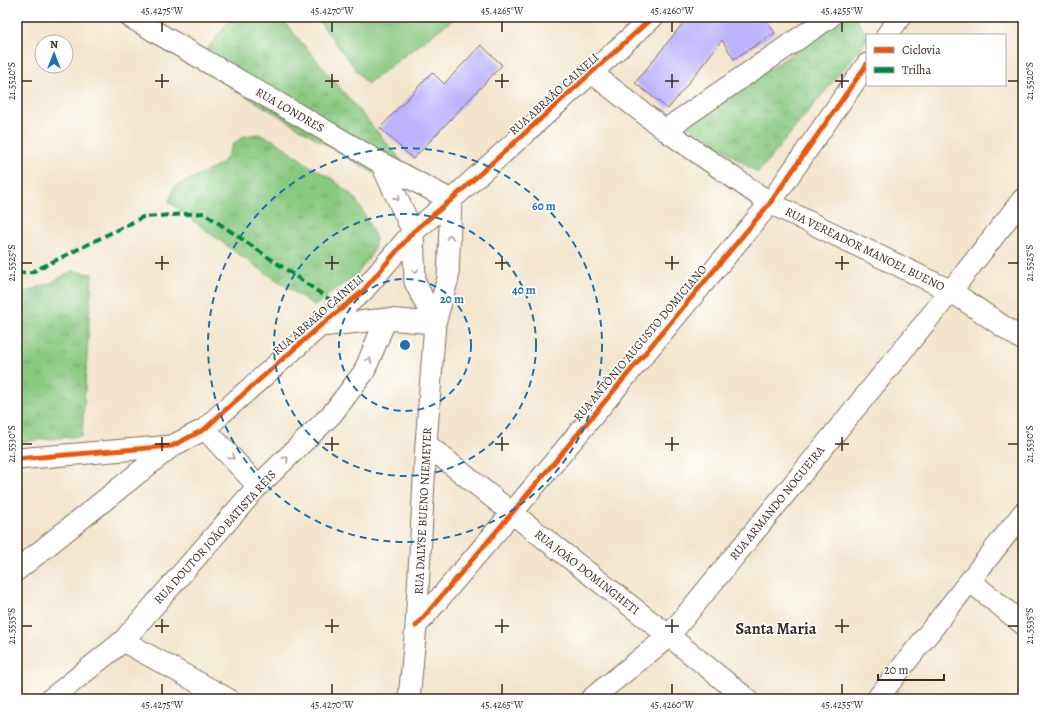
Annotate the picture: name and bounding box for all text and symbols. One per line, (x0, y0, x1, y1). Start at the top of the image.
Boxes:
text: 45.4275°W (141, 4, 184, 17)
text: 45.4270°W (310, 4, 354, 17)
text: 45.4265°W (481, 4, 524, 17)
text: 45.4260°W (650, 4, 694, 17)
text: 45.4255°W (821, 4, 864, 17)
north arrow (34, 34, 74, 74)
legend (866, 34, 1006, 86)
text: N (50, 37, 58, 52)
text: Ciclovia (902, 42, 941, 58)
street label: RUA ABRAÃO CAINELI (506, 49, 602, 139)
text: 21.5520°S (5, 62, 18, 100)
text: Trilha (902, 62, 932, 78)
text: 21.5520°S (1023, 62, 1036, 100)
street label: RUA LONDRES (253, 84, 327, 136)
one-way arrow (392, 193, 400, 201)
text: 60 m (532, 198, 556, 214)
street label: RUA VEREADOR MANOEL BUENO (782, 203, 948, 295)
one-way arrow (445, 234, 454, 240)
text: 21.5525°S (5, 244, 18, 282)
text: 21.5525°S (1023, 244, 1036, 282)
street label: RUA ANTÔNIO AUGUSTO DOMICIANO (570, 261, 710, 425)
one-way arrow (411, 268, 419, 274)
street label: RUA ABRAÃO CAINELI (269, 271, 367, 359)
text: 40 m (512, 282, 536, 298)
text: 20 m (440, 291, 464, 307)
centre of rings (398, 338, 412, 352)
one-way arrow (364, 357, 372, 364)
text: 21.5530°S (5, 425, 18, 463)
text: 21.5530°S (1023, 425, 1036, 463)
street label: RUA DALYSE BUENO NIEMEYER (411, 426, 435, 595)
street label: RUA ARMANDO NOGUEIRA (726, 442, 829, 563)
one-way arrow (227, 453, 234, 460)
one-way arrow (281, 456, 289, 464)
street label: RUA DOUTOR JOÃO BATISTA REIS (150, 466, 280, 608)
street label: RUA JOÃO DOMINGHETI (531, 526, 643, 618)
text: 21.5535°S (5, 608, 18, 644)
text: 21.5535°S (1023, 608, 1036, 644)
district label: Santa Maria (736, 618, 817, 640)
scale bar (878, 656, 944, 682)
text: 20 m (884, 662, 908, 678)
text: 45.4275°W (141, 698, 184, 711)
text: 45.4270°W (310, 698, 354, 711)
text: 45.4265°W (481, 698, 524, 711)
text: 45.4260°W (650, 698, 694, 711)
text: 45.4255°W (821, 698, 864, 711)

